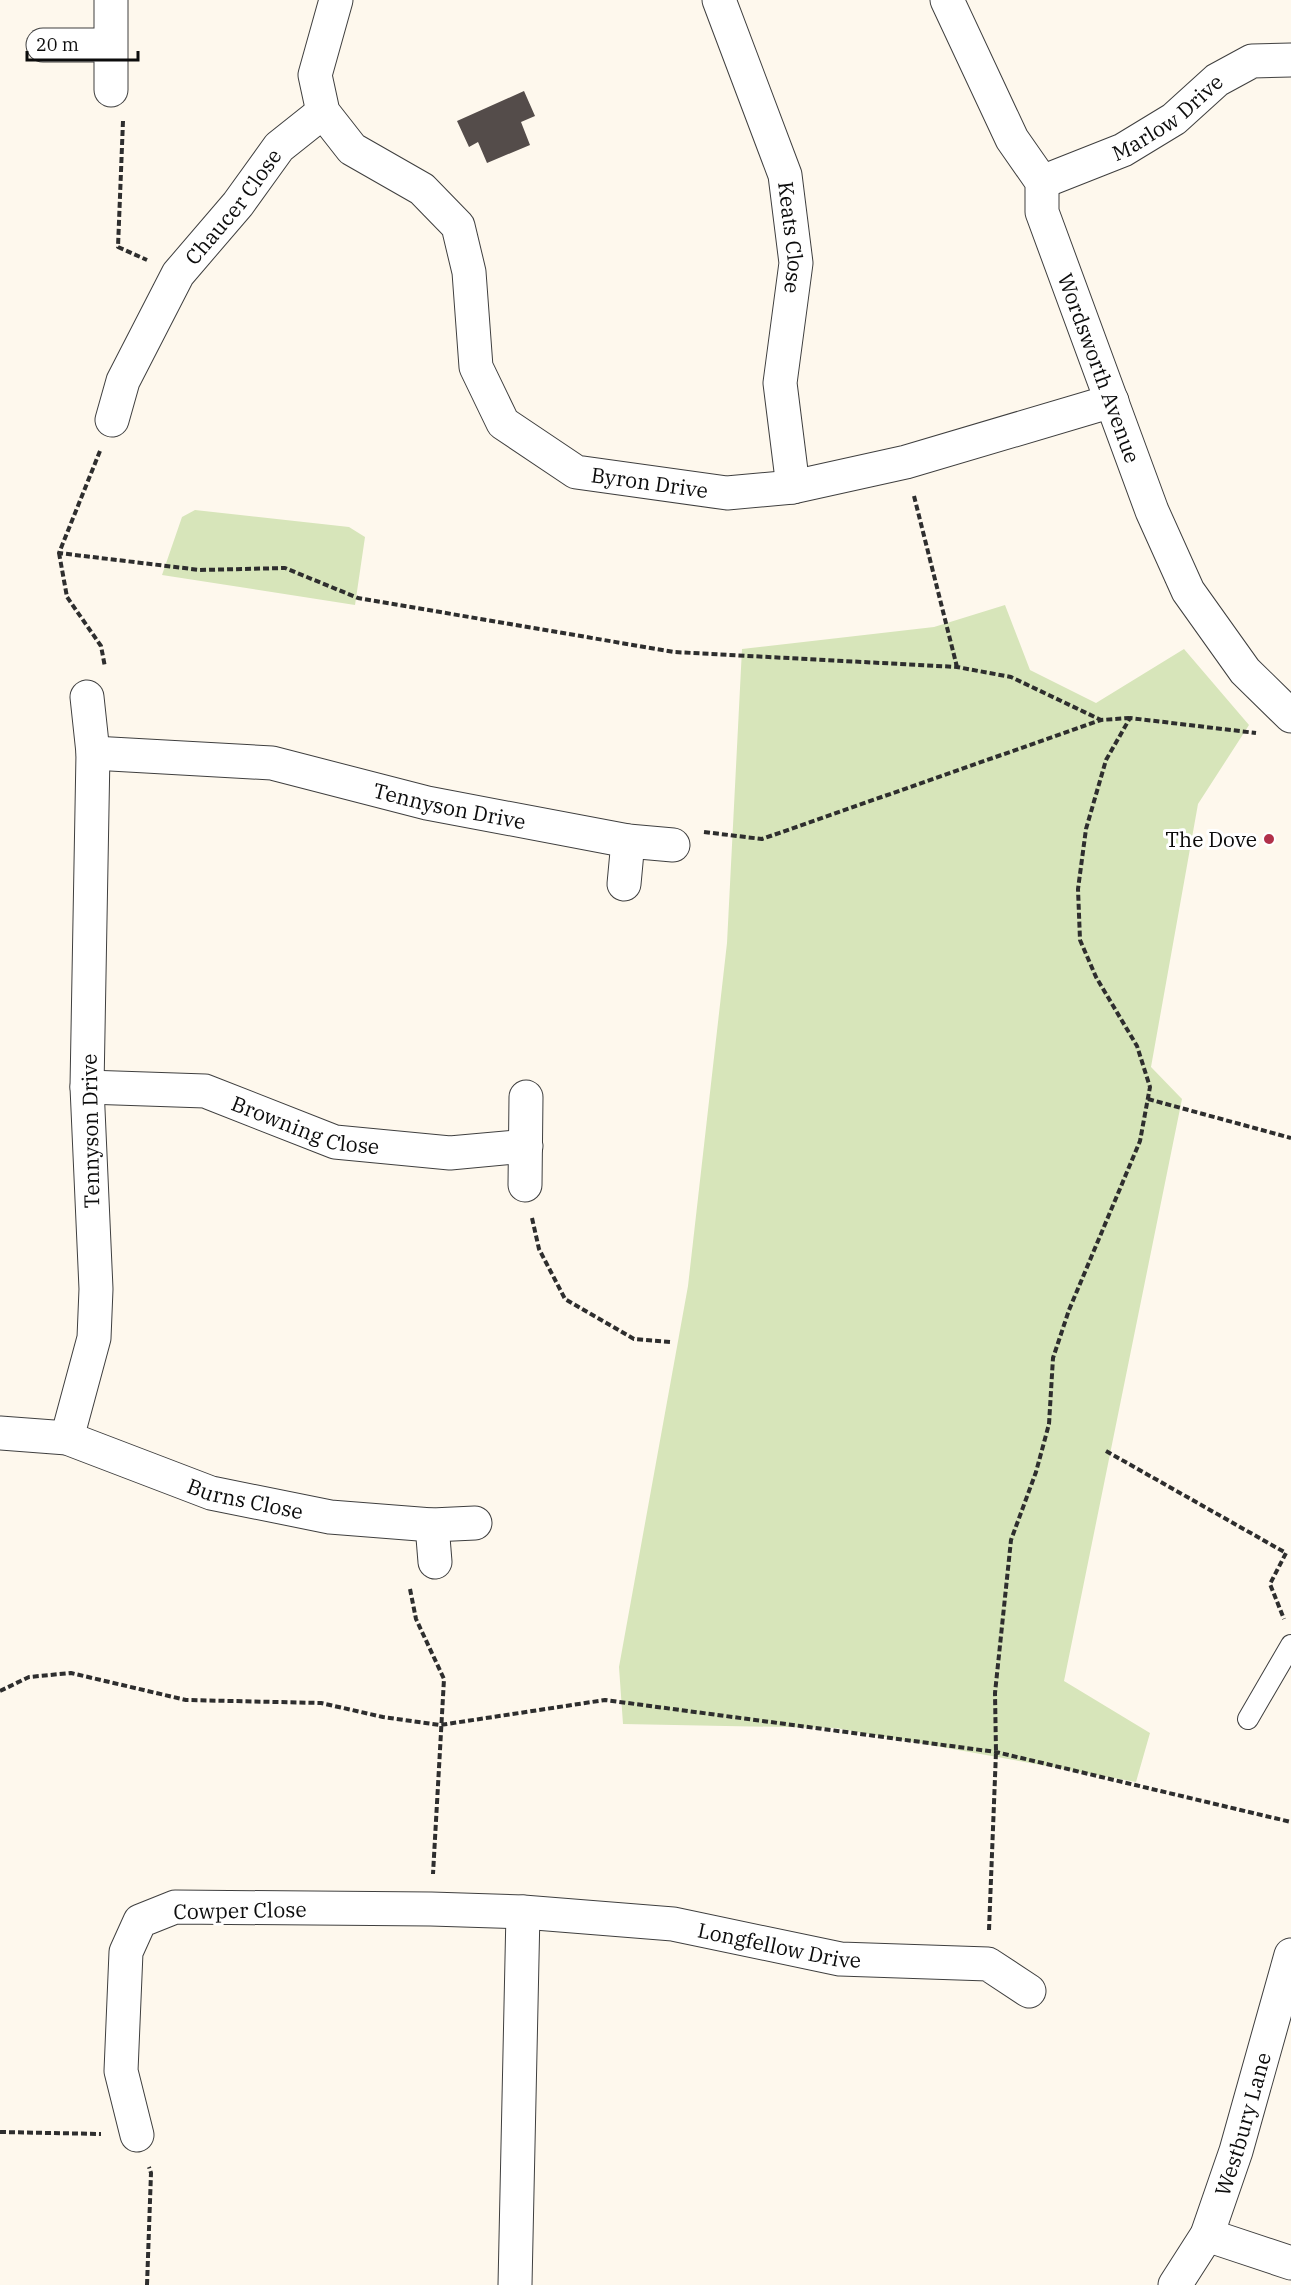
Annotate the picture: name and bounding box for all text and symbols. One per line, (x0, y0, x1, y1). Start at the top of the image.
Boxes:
scale bar (27, 24, 138, 62)
text: 20 m (36, 33, 79, 56)
street label: Marlow Drive (1108, 68, 1229, 167)
street label: Chaucer Close (178, 143, 287, 270)
street label: Keats Close (772, 180, 810, 295)
street label: Wordsworth Avenue (1052, 269, 1147, 467)
street label: Byron Drive (589, 460, 710, 504)
street label: Tennyson Drive (370, 776, 528, 835)
place label: The Dove (1165, 825, 1257, 853)
marker: The Dove (1262, 832, 1276, 846)
street label: Tennyson Drive (75, 1053, 105, 1209)
street label: Browning Close (228, 1089, 381, 1160)
street label: Burns Close (183, 1471, 306, 1525)
street label: Cowper Close (173, 1895, 307, 1925)
street label: Longfellow Drive (695, 1916, 862, 1974)
street label: Westbury Lane (1208, 2049, 1277, 2199)

